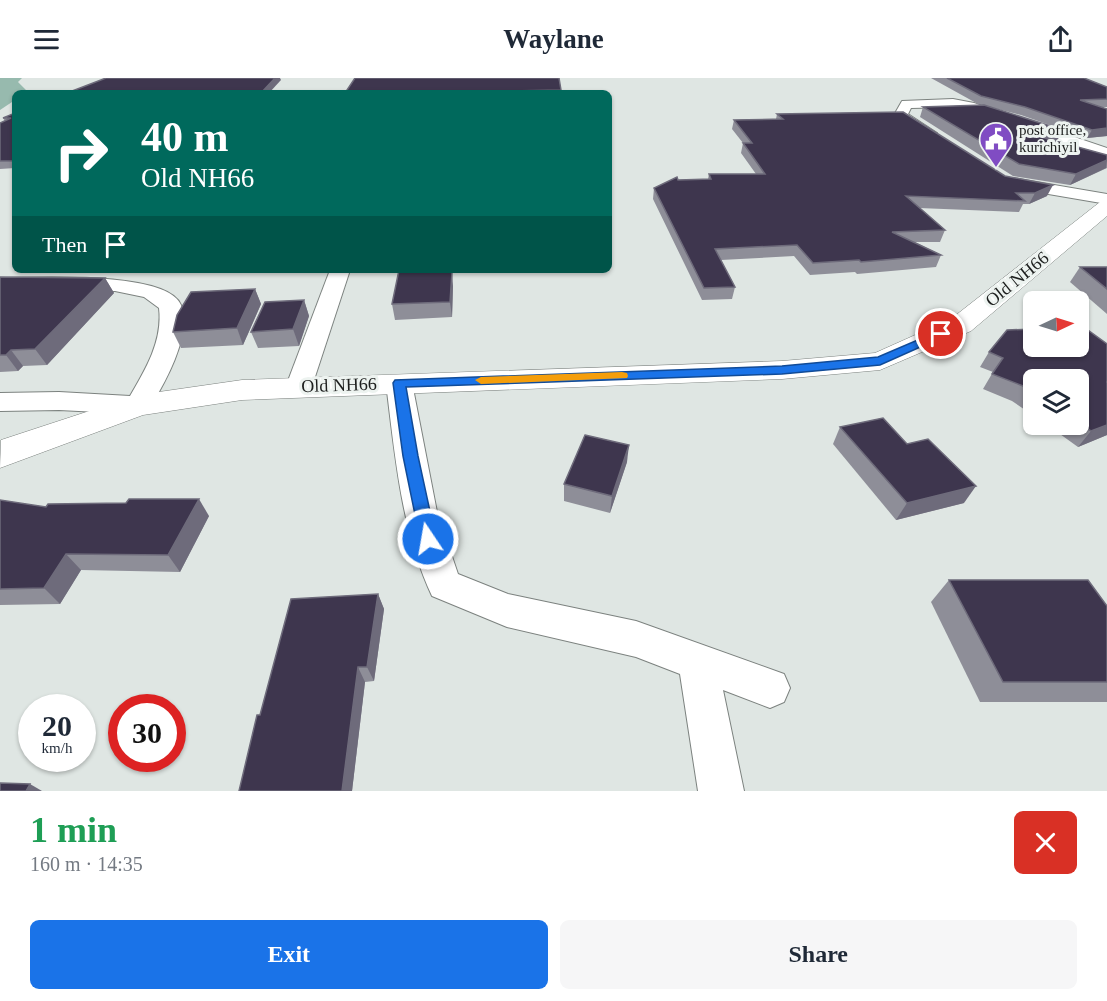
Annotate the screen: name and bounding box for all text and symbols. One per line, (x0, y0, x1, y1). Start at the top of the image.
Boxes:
icon: menu (30, 23, 63, 56)
icon: share (1044, 23, 1077, 56)
text: Waylane (503, 24, 604, 54)
icon: right (42, 114, 120, 192)
text: 40 m (141, 114, 229, 160)
public building icon: post office, kurichiyil (978, 121, 1014, 168)
place label: post office, kurichiyil (1019, 122, 1086, 155)
text: Old NH66 (141, 163, 254, 193)
icon: arrive (99, 228, 132, 261)
text: Then (42, 232, 87, 257)
street label: Old NH66 (981, 247, 1053, 311)
north arrow (1023, 291, 1089, 357)
map controls (1023, 291, 1089, 435)
pin (915, 308, 966, 359)
icon: arrive (924, 317, 957, 350)
button: layers (1023, 369, 1089, 435)
street label: Old NH66 (301, 374, 377, 396)
position arrow (396, 507, 460, 571)
speed limit sign: 30 (108, 694, 186, 772)
text: 20 (42, 709, 72, 742)
text: km/h (42, 740, 72, 756)
text: 1 min (30, 810, 117, 850)
button: close (1014, 811, 1077, 874)
text: 160 m · 14:35 (30, 853, 143, 875)
button: Exit (30, 920, 548, 989)
button: Share (560, 920, 1077, 989)

